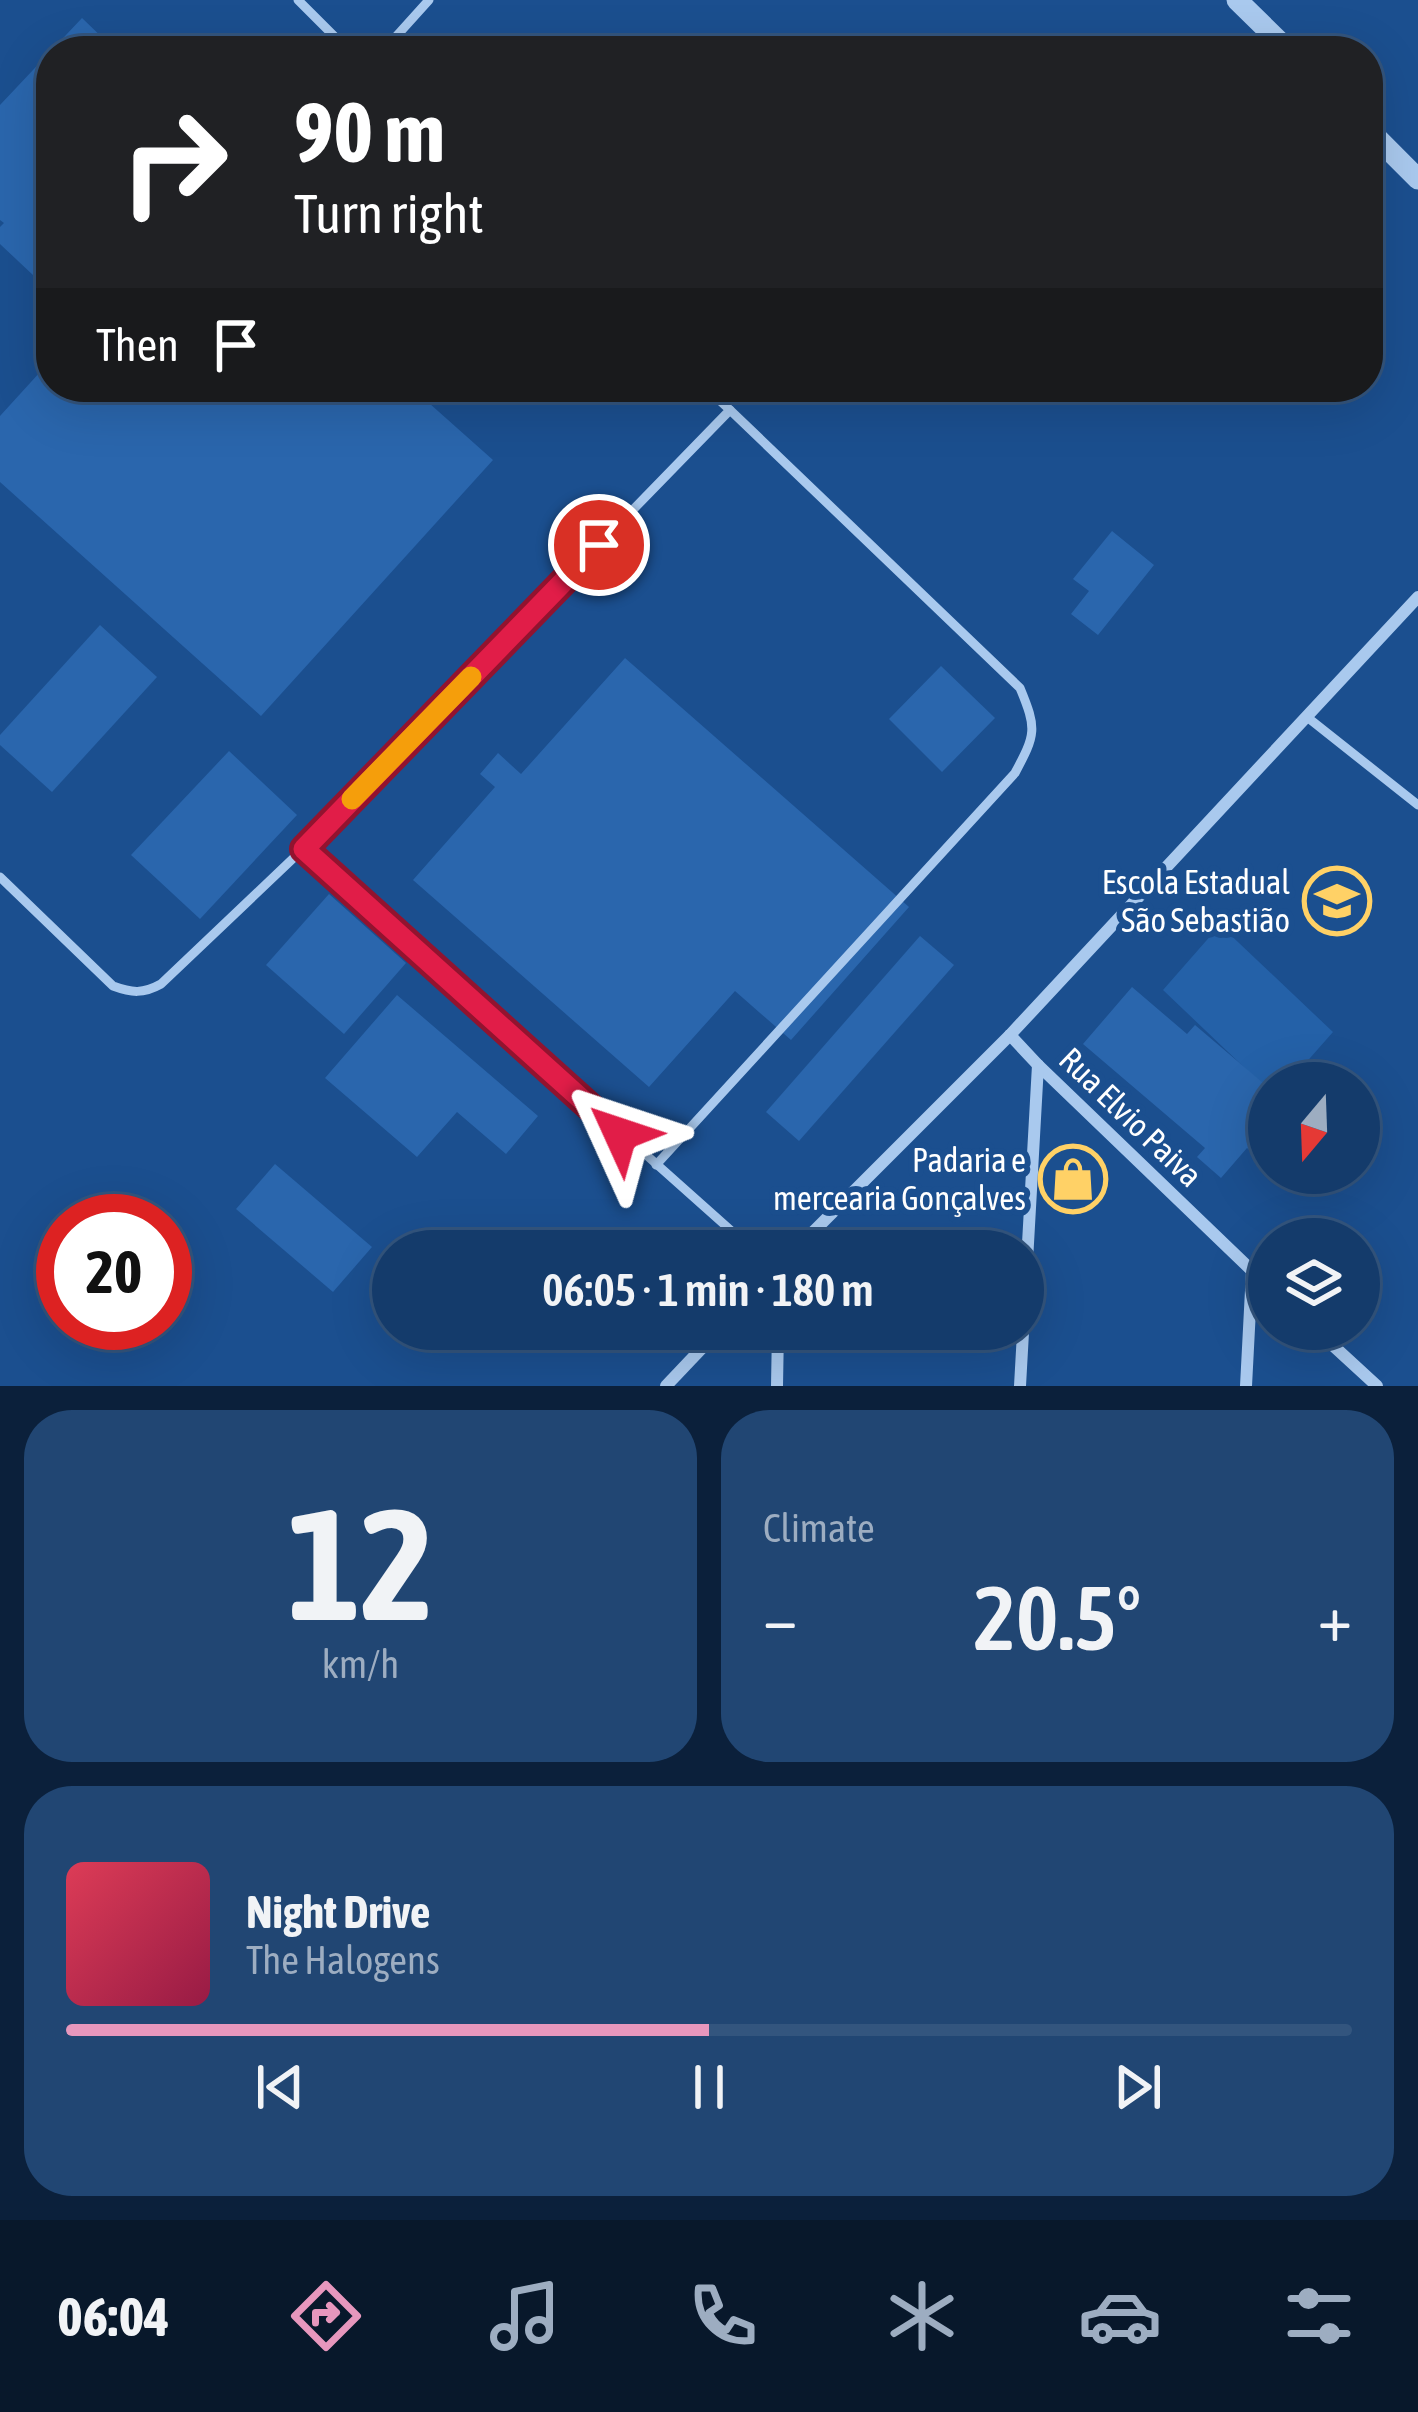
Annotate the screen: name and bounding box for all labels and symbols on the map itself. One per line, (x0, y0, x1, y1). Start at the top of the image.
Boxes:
pin (548, 494, 650, 596)
place label: Escola Estadual São Sebastião (1102, 863, 1290, 939)
school or university icon: Escola Estadual São Sebastião (1302, 866, 1372, 936)
street label: Rua Elvio Paiva (1052, 1040, 1210, 1194)
north arrow (1248, 1062, 1380, 1194)
position arrow (557, 1071, 683, 1197)
place label: Padaria e mercearia Gonçalves (773, 1141, 1026, 1217)
shop icon: Padaria e mercearia Gonçalves (1038, 1144, 1108, 1214)
speed limit sign: 20 (36, 1194, 192, 1350)

